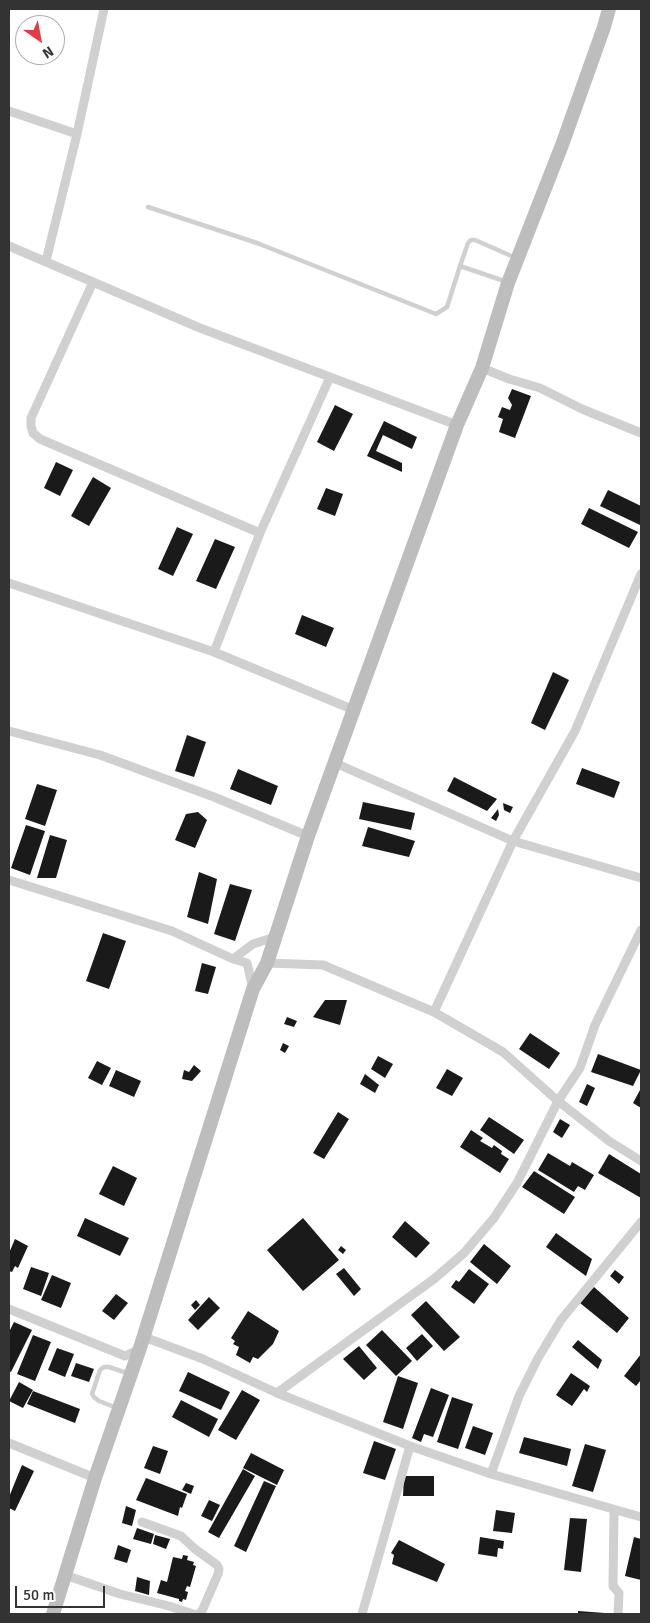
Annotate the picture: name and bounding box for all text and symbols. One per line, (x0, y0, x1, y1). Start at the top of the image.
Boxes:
north arrow (15, 15, 65, 65)
text: N (39, 42, 57, 62)
scale bar (18, 1576, 108, 1608)
text: 50 m (23, 1586, 54, 1604)

